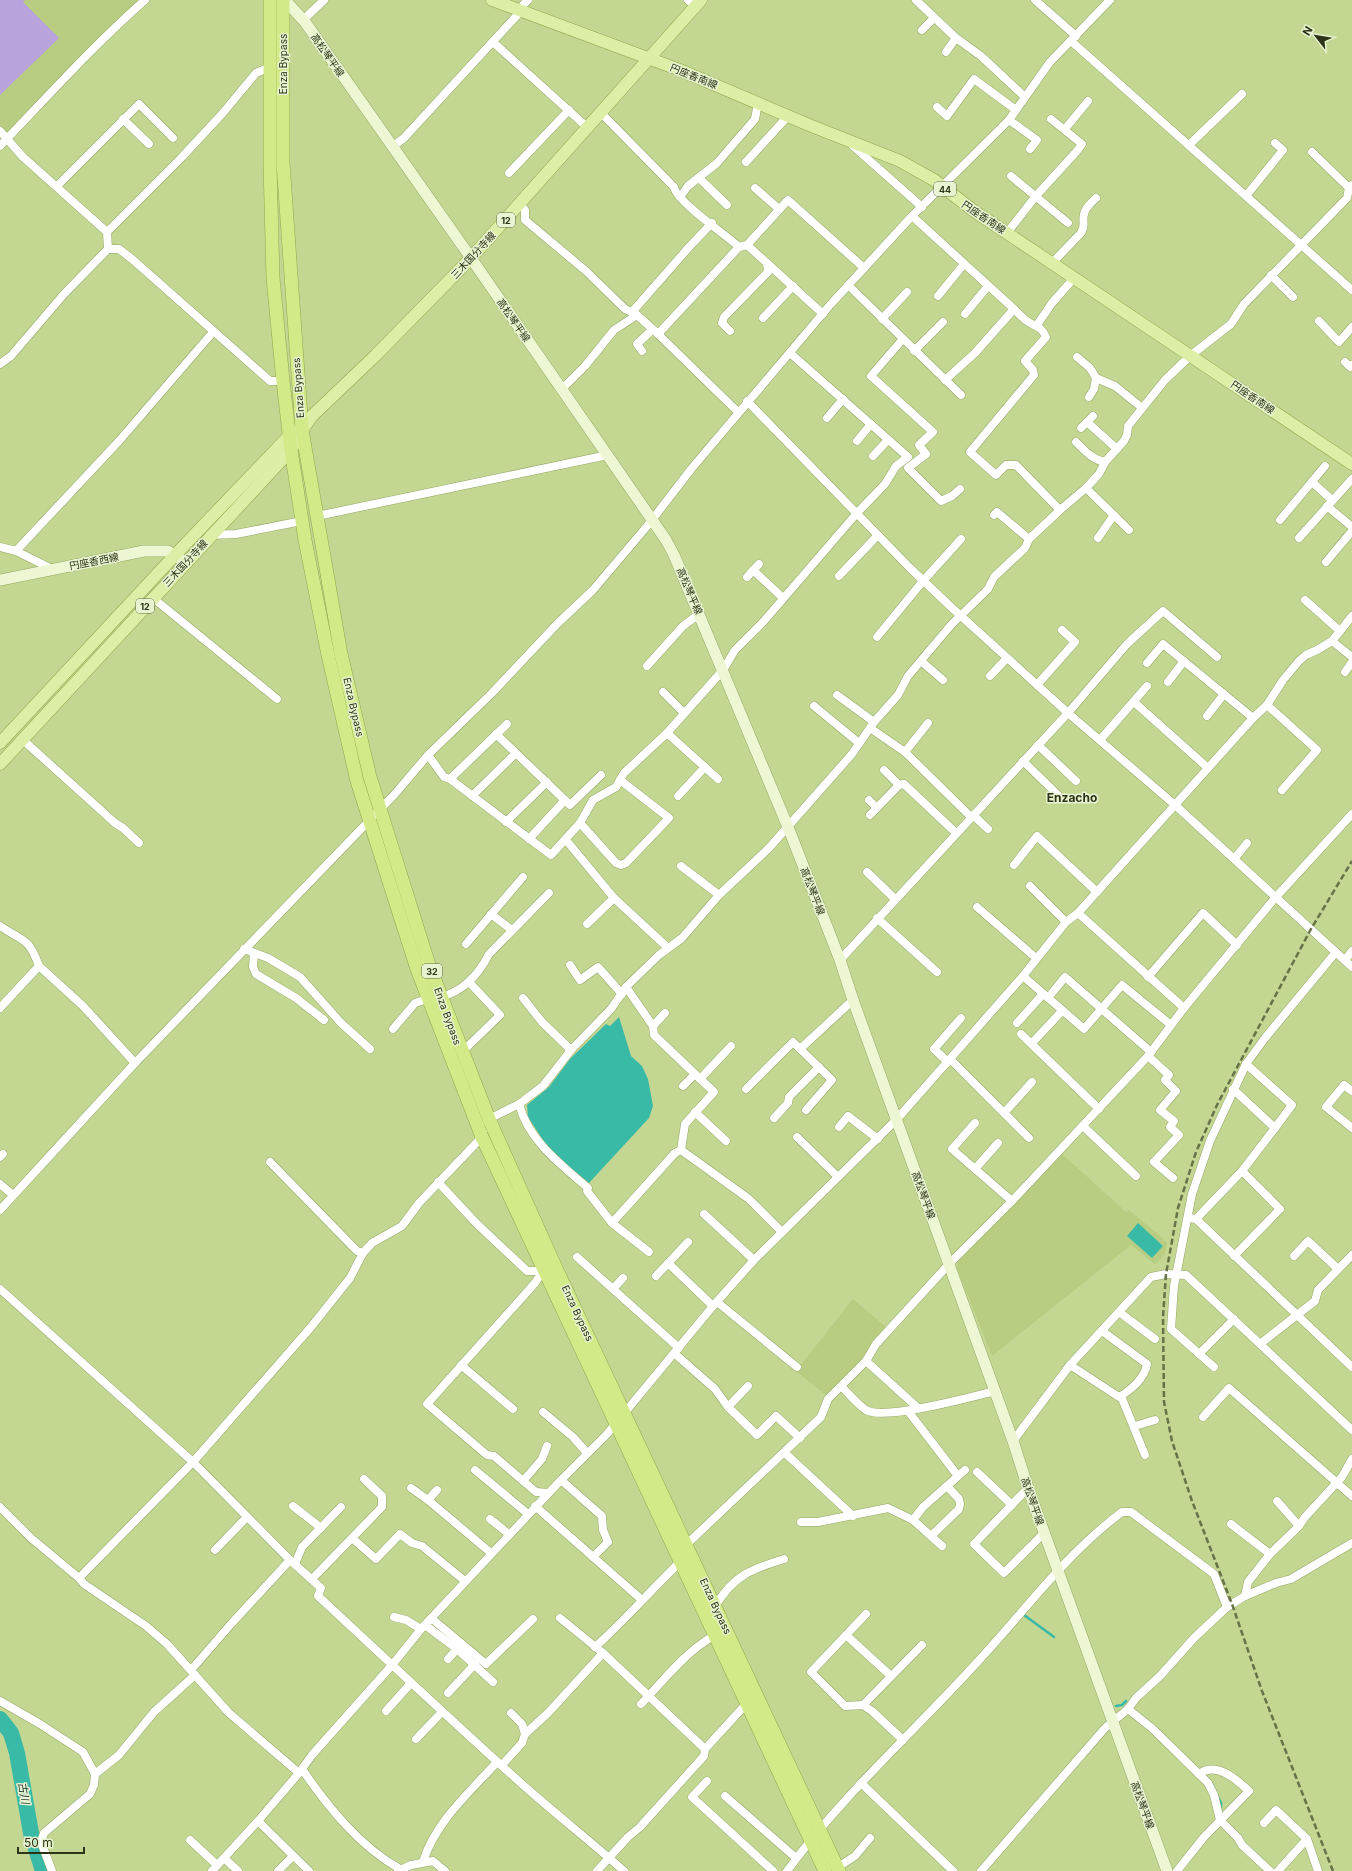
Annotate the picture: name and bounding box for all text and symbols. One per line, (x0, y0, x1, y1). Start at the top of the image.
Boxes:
north arrow (1296, 16, 1336, 56)
text: N (1299, 24, 1316, 38)
street label: 高松琴平線 (309, 31, 347, 79)
street label: Enza Bypass (277, 34, 289, 94)
street label: 円座香南線 (669, 61, 719, 91)
road number: 44 (934, 182, 956, 196)
street label: 円座香南線 (960, 198, 1008, 236)
road number: 12 (497, 213, 515, 227)
street label: 三木国分寺線 (448, 229, 498, 281)
street label: 高松琴平線 (495, 296, 533, 344)
street label: Enza Bypass (290, 357, 306, 419)
street label: 円座香南線 (1229, 378, 1277, 416)
street label: 三木国分寺線 (160, 537, 210, 589)
street label: 円座香西線 (68, 550, 120, 572)
street label: 高松琴平線 (675, 566, 705, 616)
road number: 12 (136, 599, 154, 613)
street label: Enza Bypass (341, 676, 367, 738)
district label: Enzacho (1047, 790, 1097, 805)
street label: 高松琴平線 (798, 866, 828, 916)
road number: 32 (422, 964, 442, 978)
street label: Enza Bypass (432, 986, 464, 1046)
street label: 高松琴平線 (910, 1169, 938, 1221)
street label: Enza Bypass (560, 1283, 596, 1343)
street label: 高松琴平線 (1019, 1475, 1047, 1527)
street label: Enza Bypass (698, 1576, 734, 1636)
street label: 高松琴平線 (1129, 1779, 1157, 1831)
water label: 古川 (15, 1781, 33, 1806)
scale bar (18, 1829, 84, 1855)
text: 50 m (24, 1835, 53, 1850)

